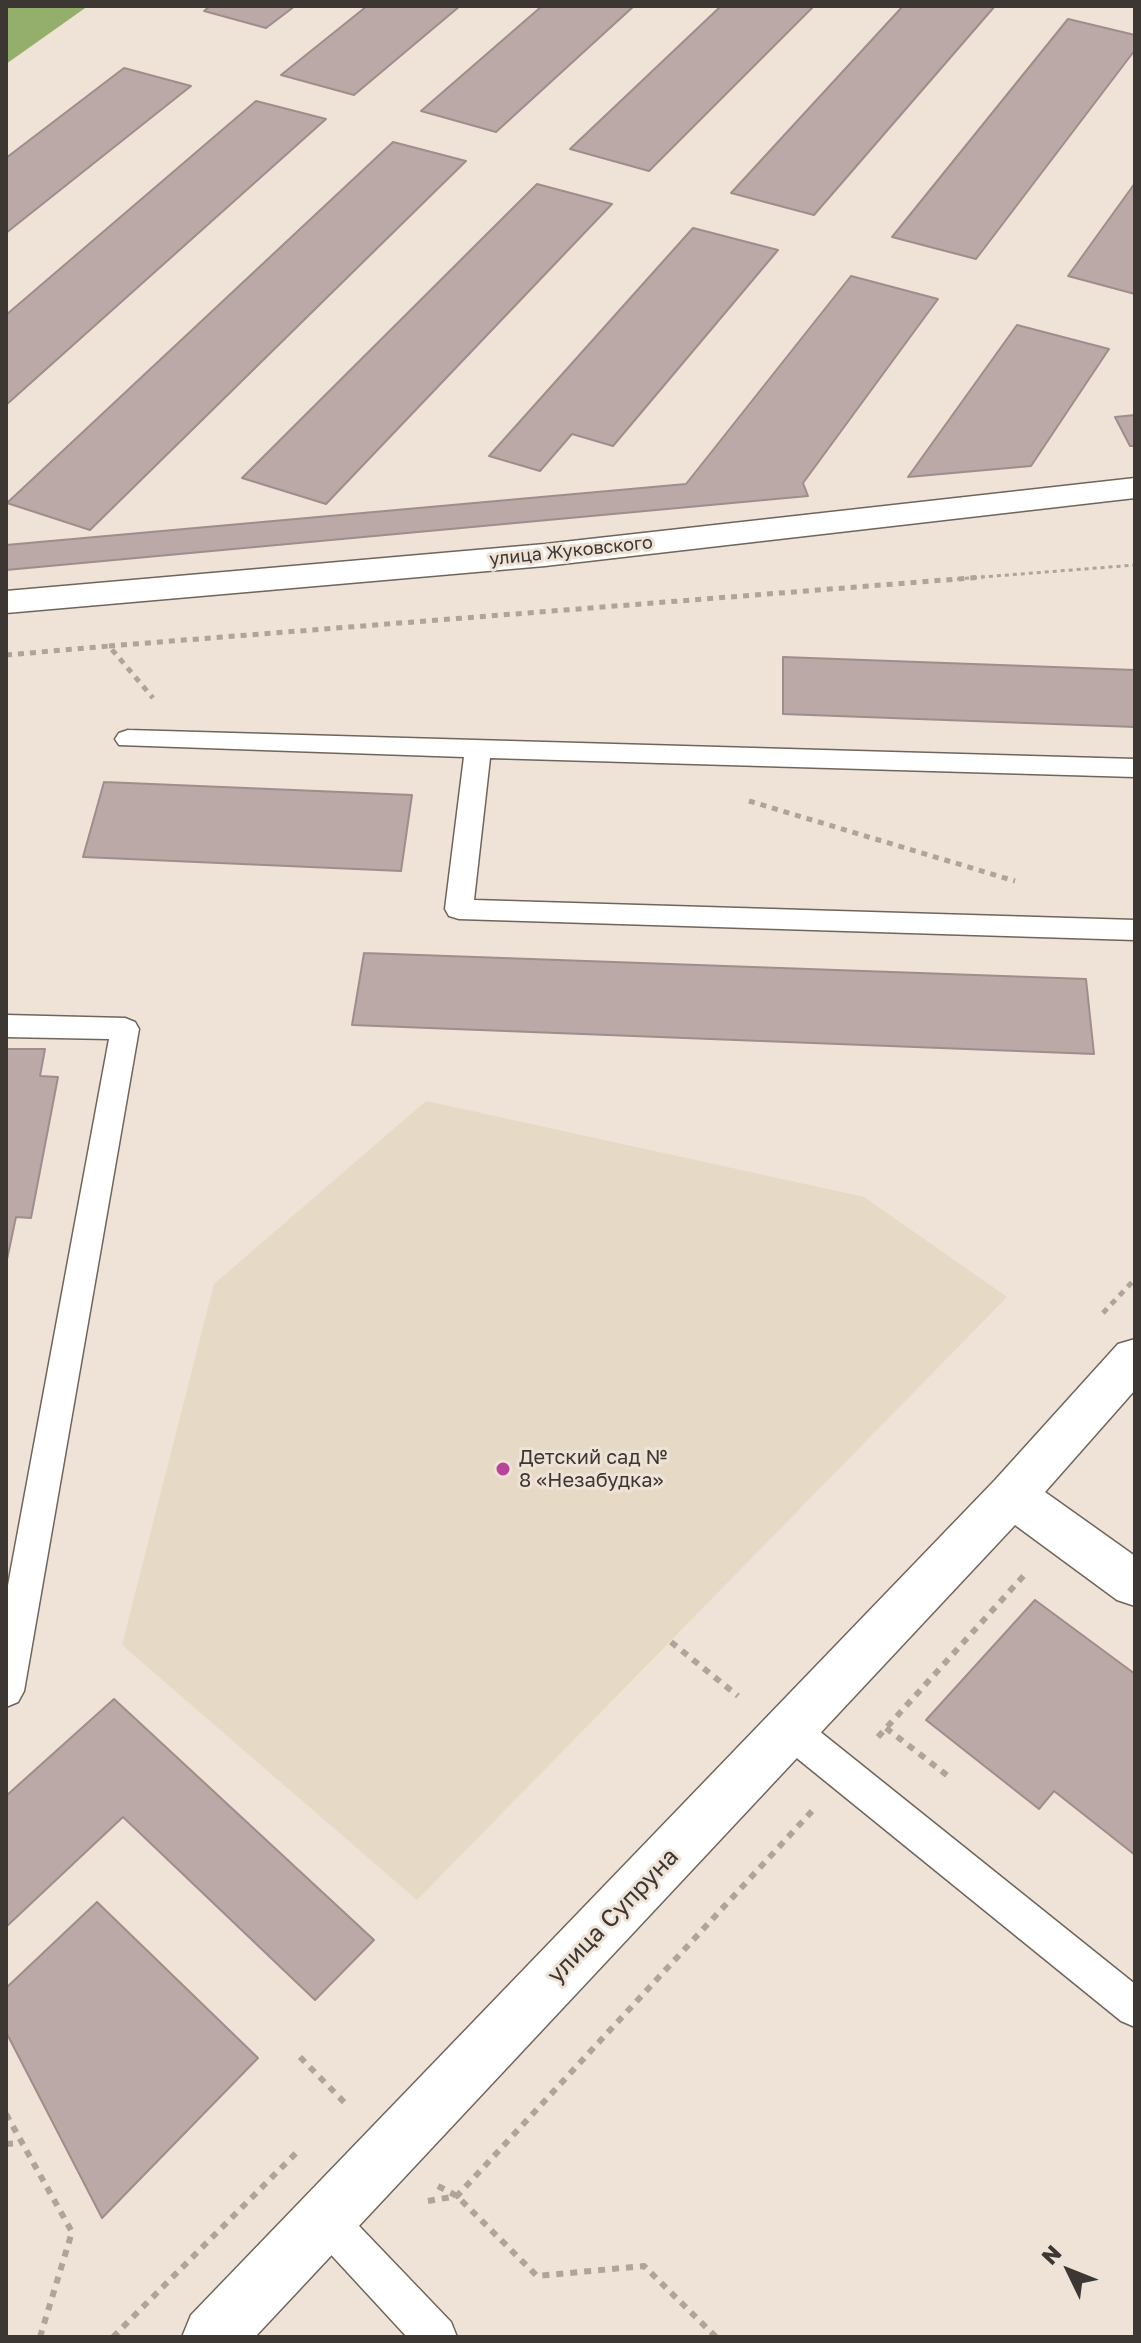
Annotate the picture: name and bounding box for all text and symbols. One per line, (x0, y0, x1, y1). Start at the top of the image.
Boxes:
street label: улица Жуковского (488, 532, 654, 570)
place label: Детский сад № 8 «Незабудка» (519, 1446, 667, 1493)
marker: Детский сад № 8 «Незабудка» (494, 1460, 512, 1478)
street label: улица Супруна (541, 1843, 685, 1989)
north arrow (1029, 2231, 1109, 2311)
text: N (1035, 2239, 1067, 2270)

